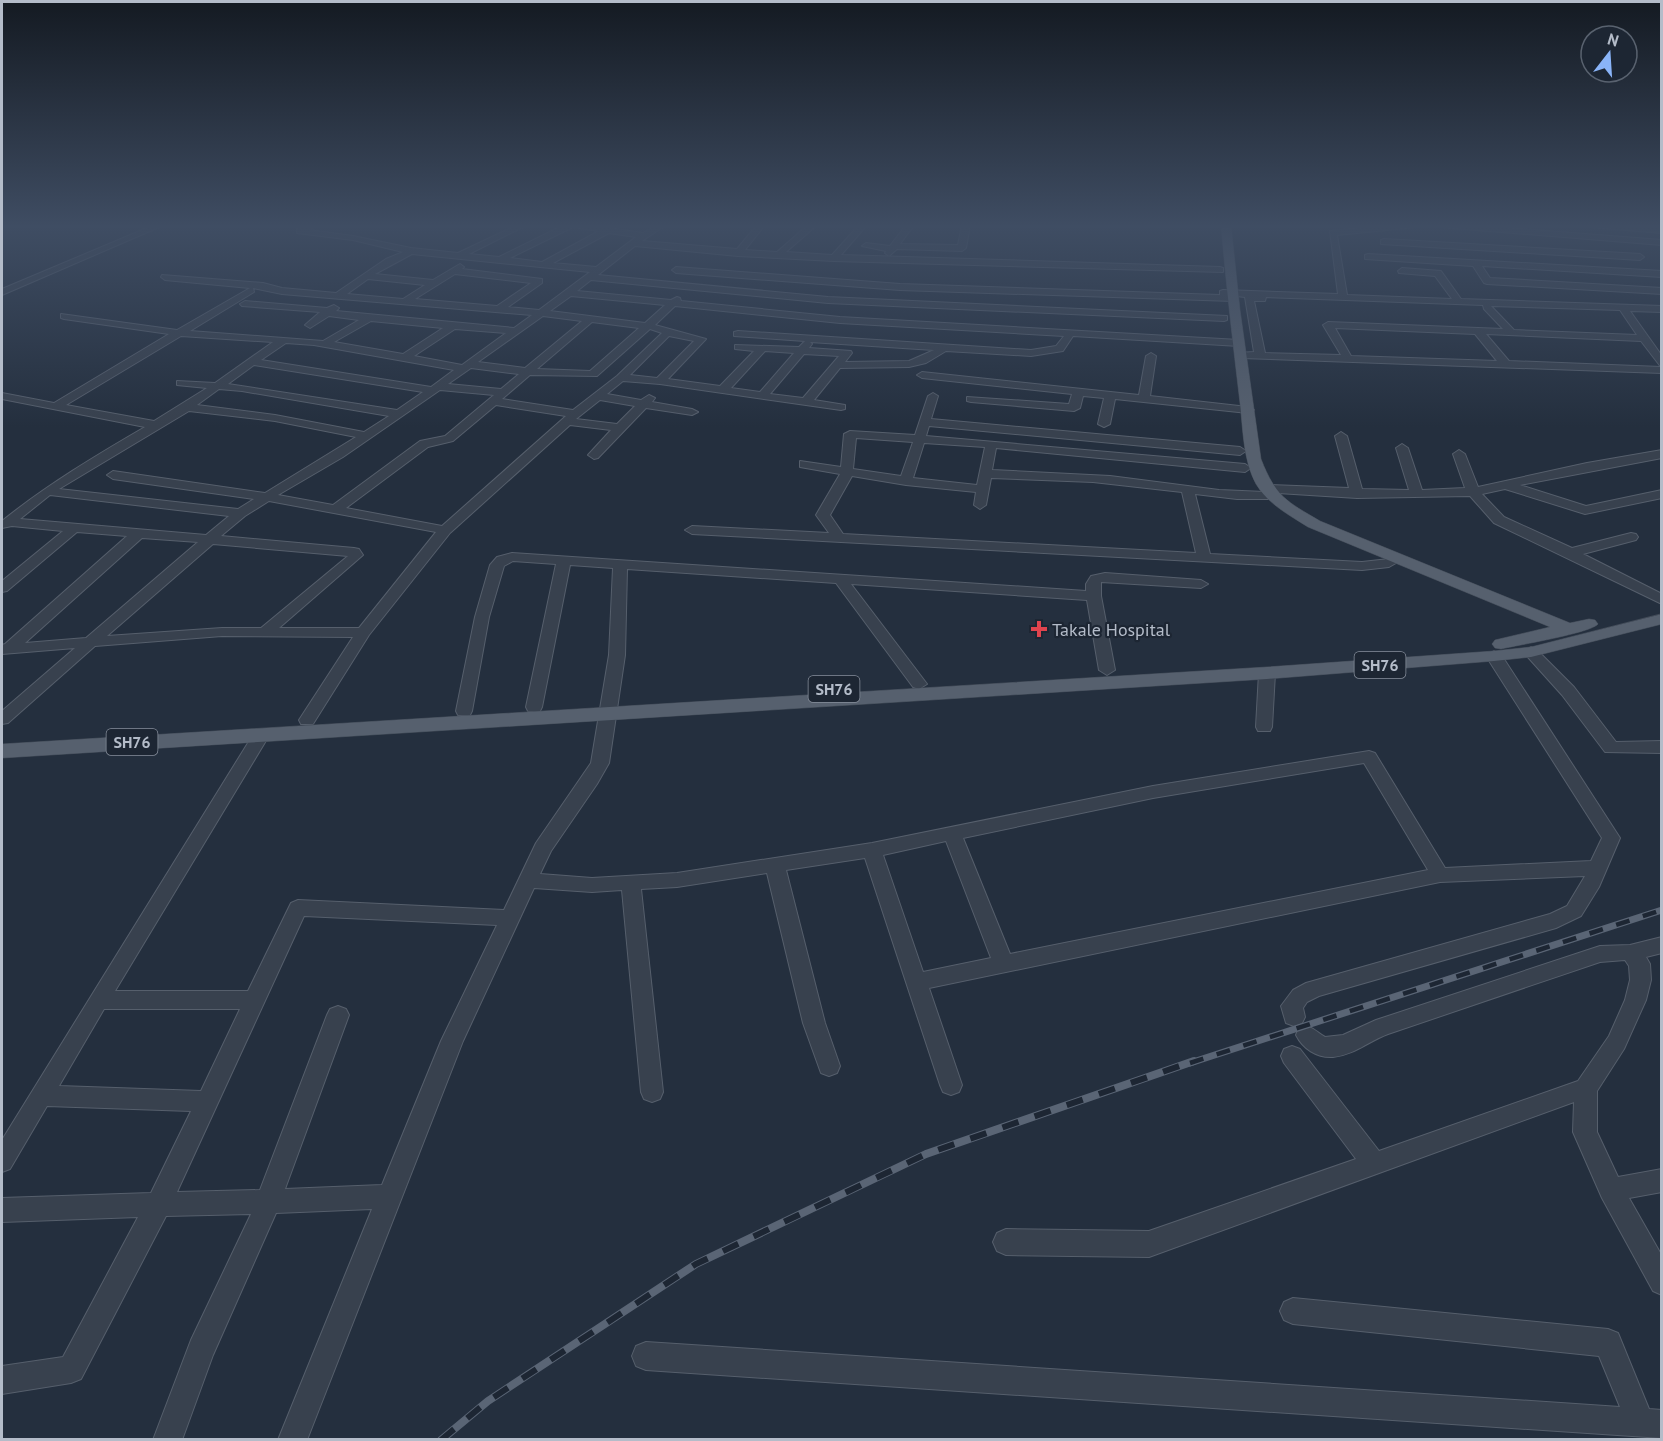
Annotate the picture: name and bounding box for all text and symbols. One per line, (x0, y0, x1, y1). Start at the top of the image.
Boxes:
north arrow (1579, 24, 1639, 84)
text: N (1605, 29, 1621, 51)
place label: Takale Hospital (1052, 618, 1171, 641)
marker: Takale Hospital (1030, 620, 1048, 638)
road number: SH76 (1354, 652, 1406, 678)
road number: SH76 (808, 676, 860, 702)
road number: SH76 (106, 729, 158, 755)

